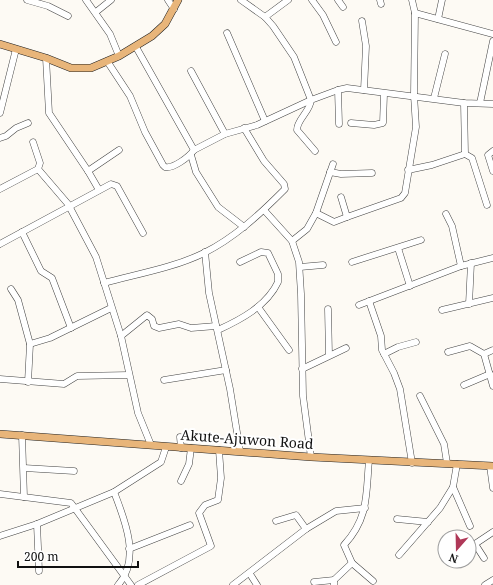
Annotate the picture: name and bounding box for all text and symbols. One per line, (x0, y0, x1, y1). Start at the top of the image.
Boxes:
street label: Akute-Ajuwon Road (180, 425, 315, 453)
north arrow (437, 529, 477, 569)
scale bar (18, 543, 138, 569)
text: 200 m (24, 548, 59, 565)
text: N (446, 550, 460, 567)

